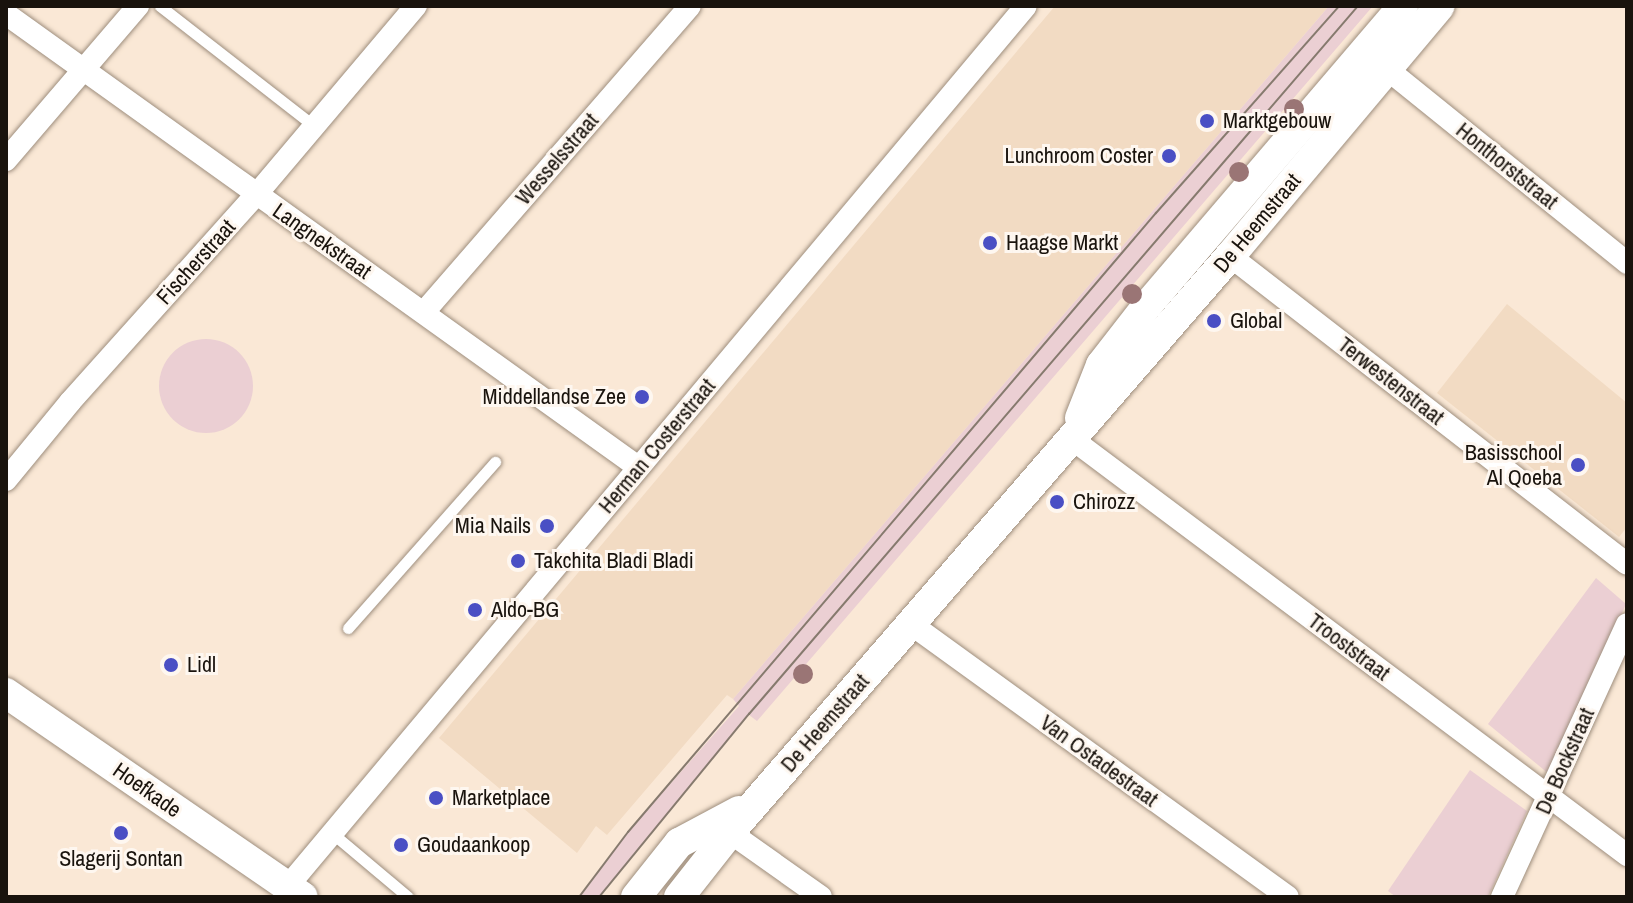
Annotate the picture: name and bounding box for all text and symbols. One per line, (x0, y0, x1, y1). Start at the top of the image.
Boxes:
street label: Wesselsstraat (510, 108, 604, 210)
place label: Marktgebouw (1223, 108, 1331, 134)
marker: Marktgebouw (1198, 112, 1216, 130)
street label: Honthorststraat (1451, 117, 1563, 215)
place label: Lunchroom Coster (1005, 143, 1153, 169)
marker: Lunchroom Coster (1160, 147, 1178, 165)
street label: De Heemstraat (1208, 168, 1306, 278)
street label: Langnekstraat (268, 197, 376, 285)
street label: Fischerstraat (151, 214, 241, 310)
place label: Haagse Markt (1006, 230, 1118, 256)
marker: Haagse Markt (981, 234, 999, 252)
place label: Global (1230, 308, 1282, 334)
marker: Global (1205, 312, 1223, 330)
street label: Terwestenstraat (1333, 331, 1449, 431)
street label: Herman Costerstraat (593, 373, 721, 519)
place label: Middellandse Zee (483, 384, 626, 410)
marker: Middellandse Zee (633, 388, 651, 406)
place label: Basisschool Al Qoeba (1465, 439, 1562, 490)
marker: Basisschool Al Qoeba (1569, 456, 1587, 474)
place label: Chirozz (1073, 489, 1135, 515)
marker: Chirozz (1048, 493, 1066, 511)
place label: Mia Nails (455, 513, 531, 539)
marker: Mia Nails (538, 517, 556, 535)
place label: Takchita Bladi Bladi (534, 548, 694, 574)
marker: Takchita Bladi Bladi (509, 552, 527, 570)
place label: Aldo-BG (491, 597, 559, 623)
marker: Aldo-BG (466, 601, 484, 619)
street label: Trooststraat (1303, 608, 1395, 686)
place label: Lidl (187, 652, 216, 678)
marker: Lidl (162, 656, 180, 674)
street label: De Heemstraat (775, 669, 875, 777)
street label: De Bockstraat (1530, 704, 1600, 818)
street label: Van Ostadestraat (1035, 709, 1163, 813)
street label: Hoefkade (108, 757, 186, 823)
place label: Marketplace (452, 785, 550, 811)
marker: Marketplace (427, 789, 445, 807)
marker: Slagerij Sontan (112, 824, 130, 842)
place label: Goudaankoop (417, 832, 530, 858)
marker: Goudaankoop (392, 836, 410, 854)
place label: Slagerij Sontan (59, 846, 183, 872)

